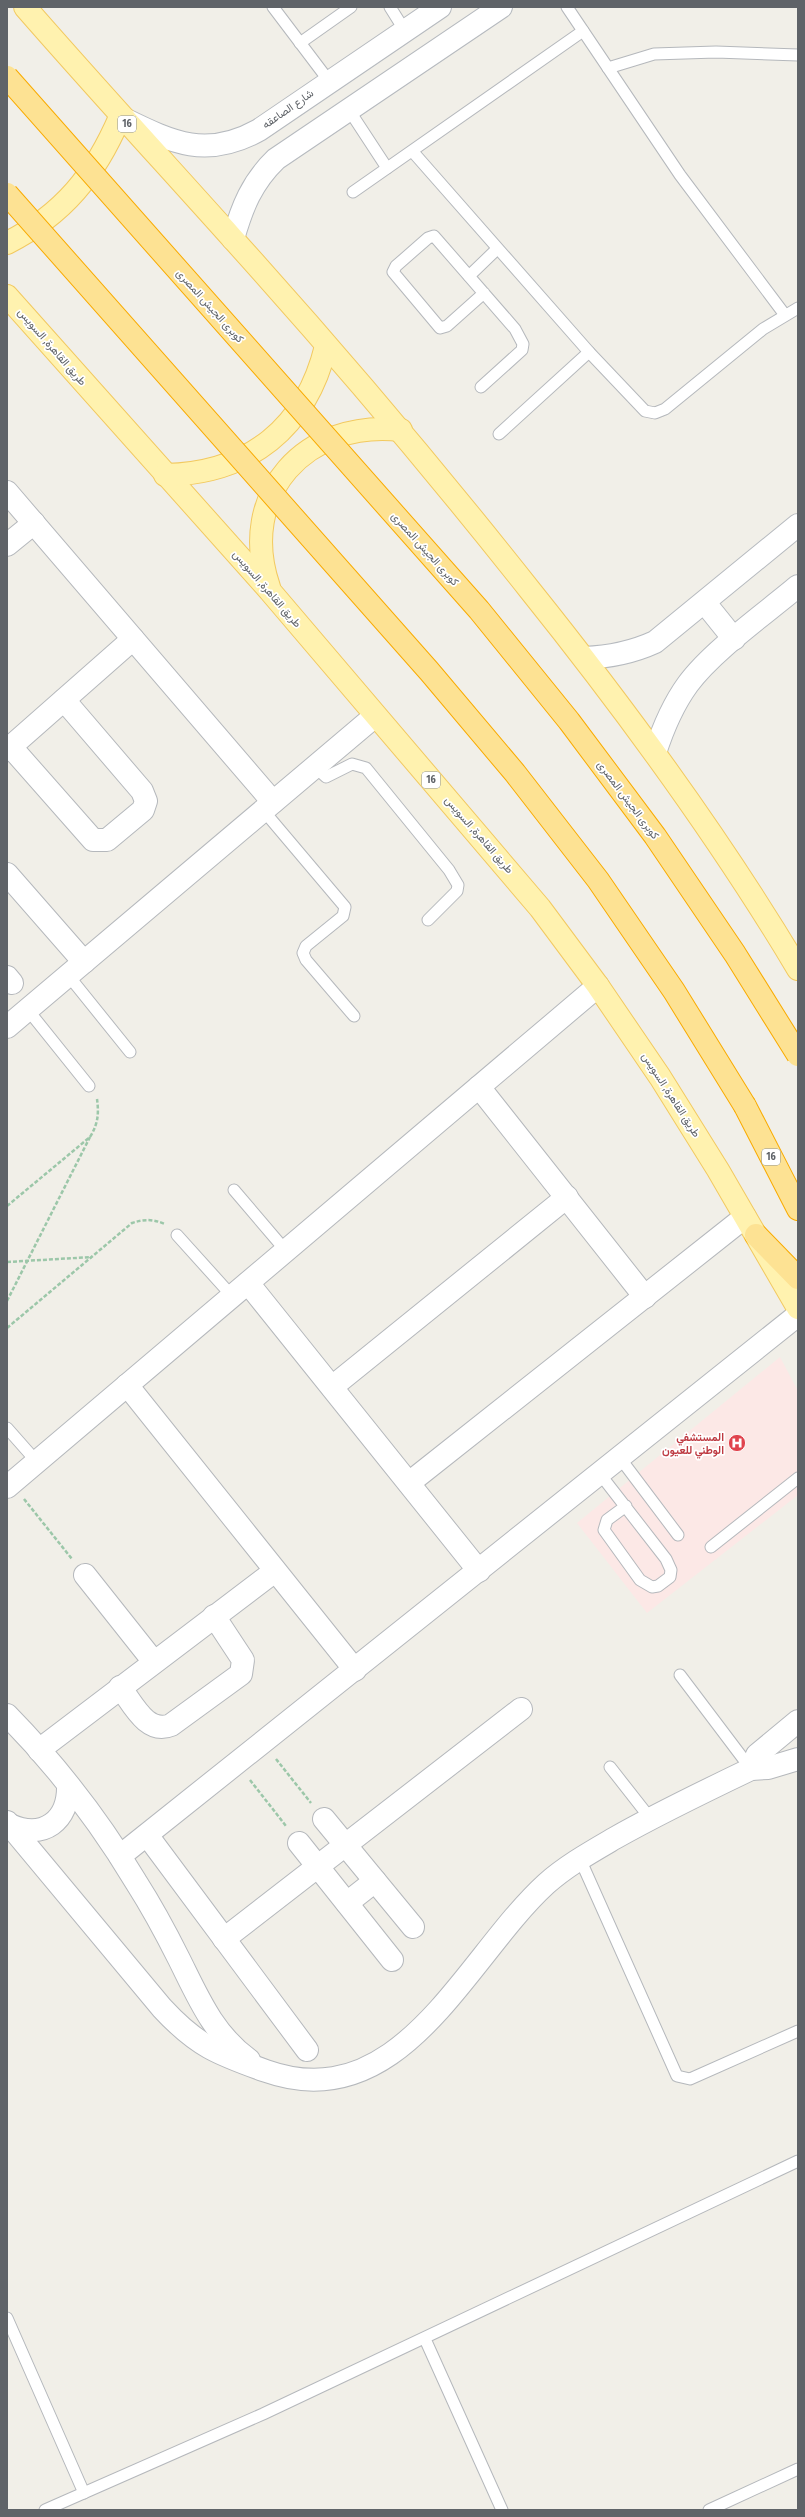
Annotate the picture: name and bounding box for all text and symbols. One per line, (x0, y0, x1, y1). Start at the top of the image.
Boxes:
street label: شارع الصاعقه (260, 86, 317, 132)
road number: 16 (118, 116, 136, 132)
street label: كوبرى الجيش المصرى (174, 267, 247, 346)
street label: طريق القاهرة, السويس (15, 306, 89, 388)
street label: كوبرى الجيش المصرى (389, 510, 462, 589)
street label: طريق القاهرة, السويس (230, 548, 304, 630)
street label: كوبرى الجيش المصرى (594, 758, 662, 842)
road number: 16 (422, 772, 440, 788)
street label: طريق القاهرة, السويس (442, 794, 516, 876)
street label: طريق القاهرة, السويس (639, 1050, 703, 1140)
road number: 16 (762, 1149, 780, 1165)
place label: المستشفي الوطني للعيون (662, 1431, 724, 1459)
hospital icon: المستشفي الوطني للعيون (727, 1433, 747, 1453)

